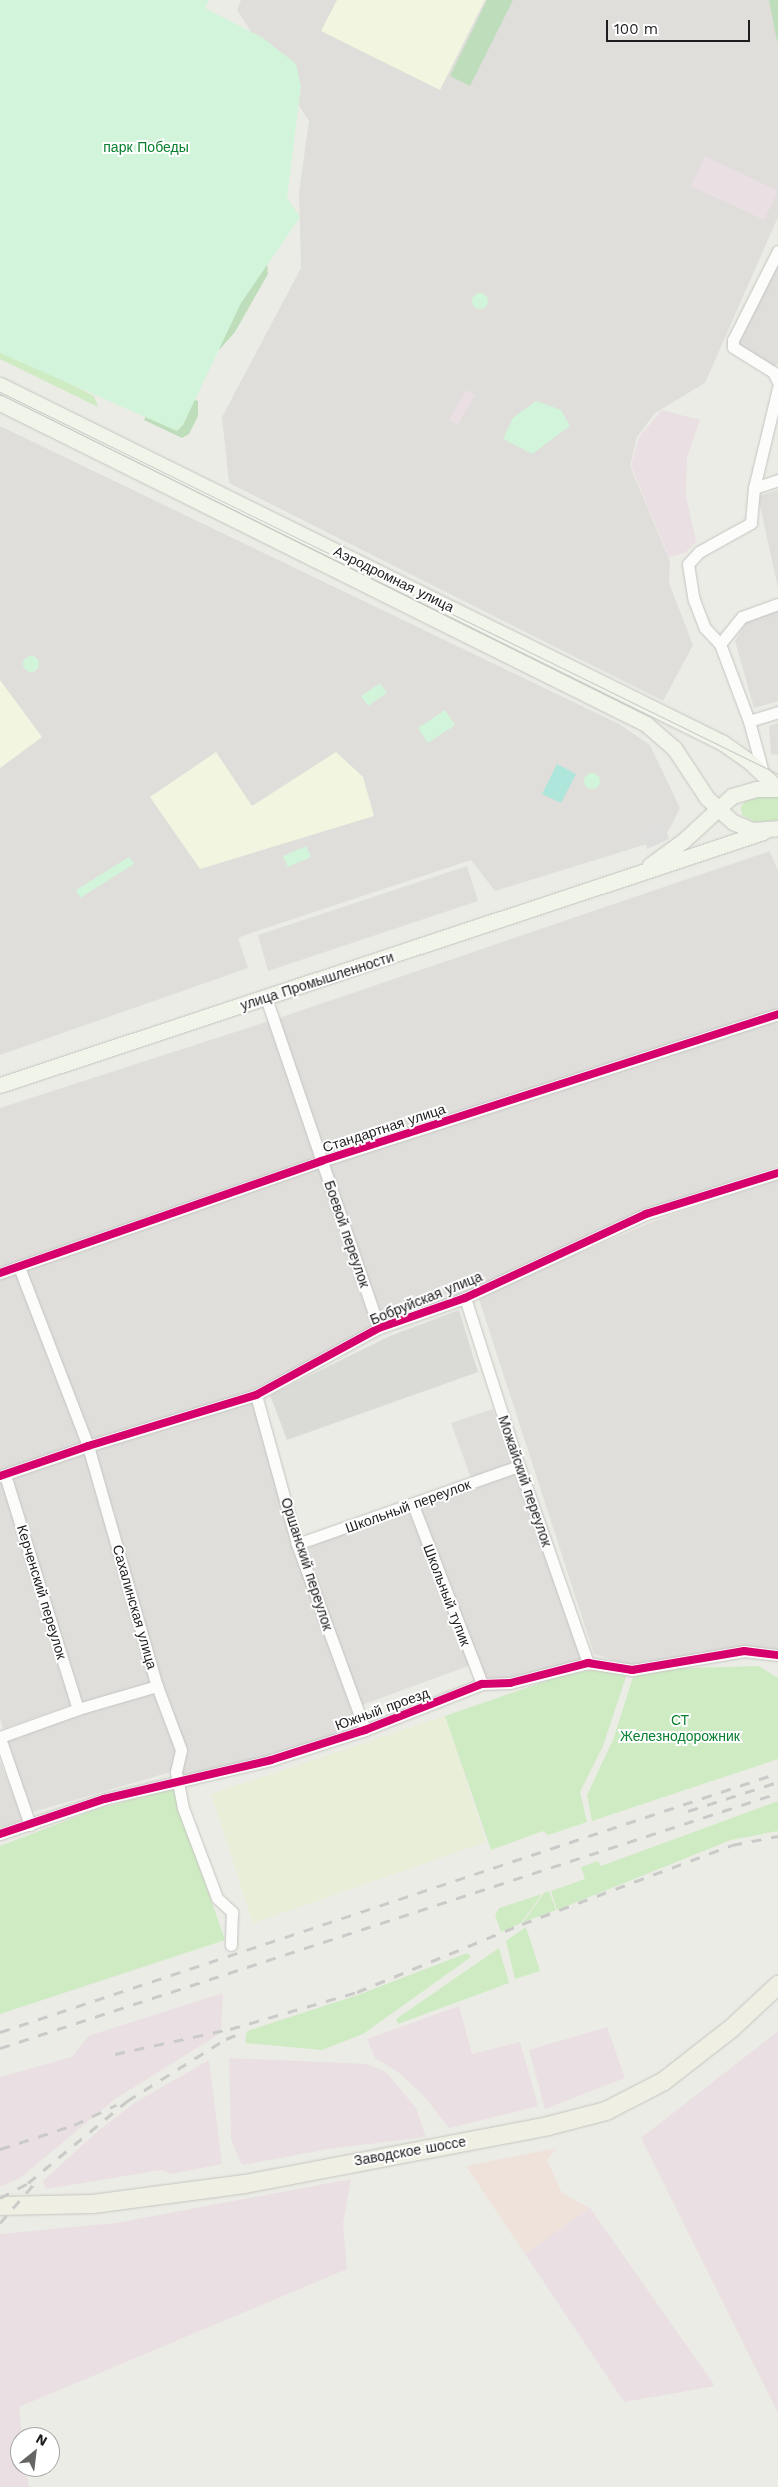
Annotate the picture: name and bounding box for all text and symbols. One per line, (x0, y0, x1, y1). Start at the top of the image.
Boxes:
scale bar (608, 10, 752, 42)
text: 100 m (614, 20, 658, 38)
park label: парк Победы (103, 139, 189, 155)
street label: Аэродромная улица (331, 543, 457, 615)
street label: улица Промышленности (238, 948, 396, 1014)
street label: Стандартная улица (320, 1100, 448, 1156)
street label: Боевой переулок (321, 1178, 373, 1290)
street label: Бобруйская улица (367, 1268, 485, 1328)
street label: Можайский переулок (495, 1413, 555, 1549)
street label: Школьный переулок (343, 1476, 473, 1536)
street label: Оршанский переулок (278, 1495, 336, 1633)
street label: Керченский переулок (14, 1523, 70, 1661)
street label: Школьный тупик (420, 1542, 474, 1648)
street label: Сахалинская улица (109, 1543, 161, 1671)
street label: Южный проезд (333, 1684, 431, 1734)
park label: СТ Железнодорожник (620, 1712, 740, 1744)
street label: Заводское шоссе (353, 2133, 467, 2169)
north arrow (10, 2427, 60, 2477)
text: N (33, 2430, 50, 2449)

